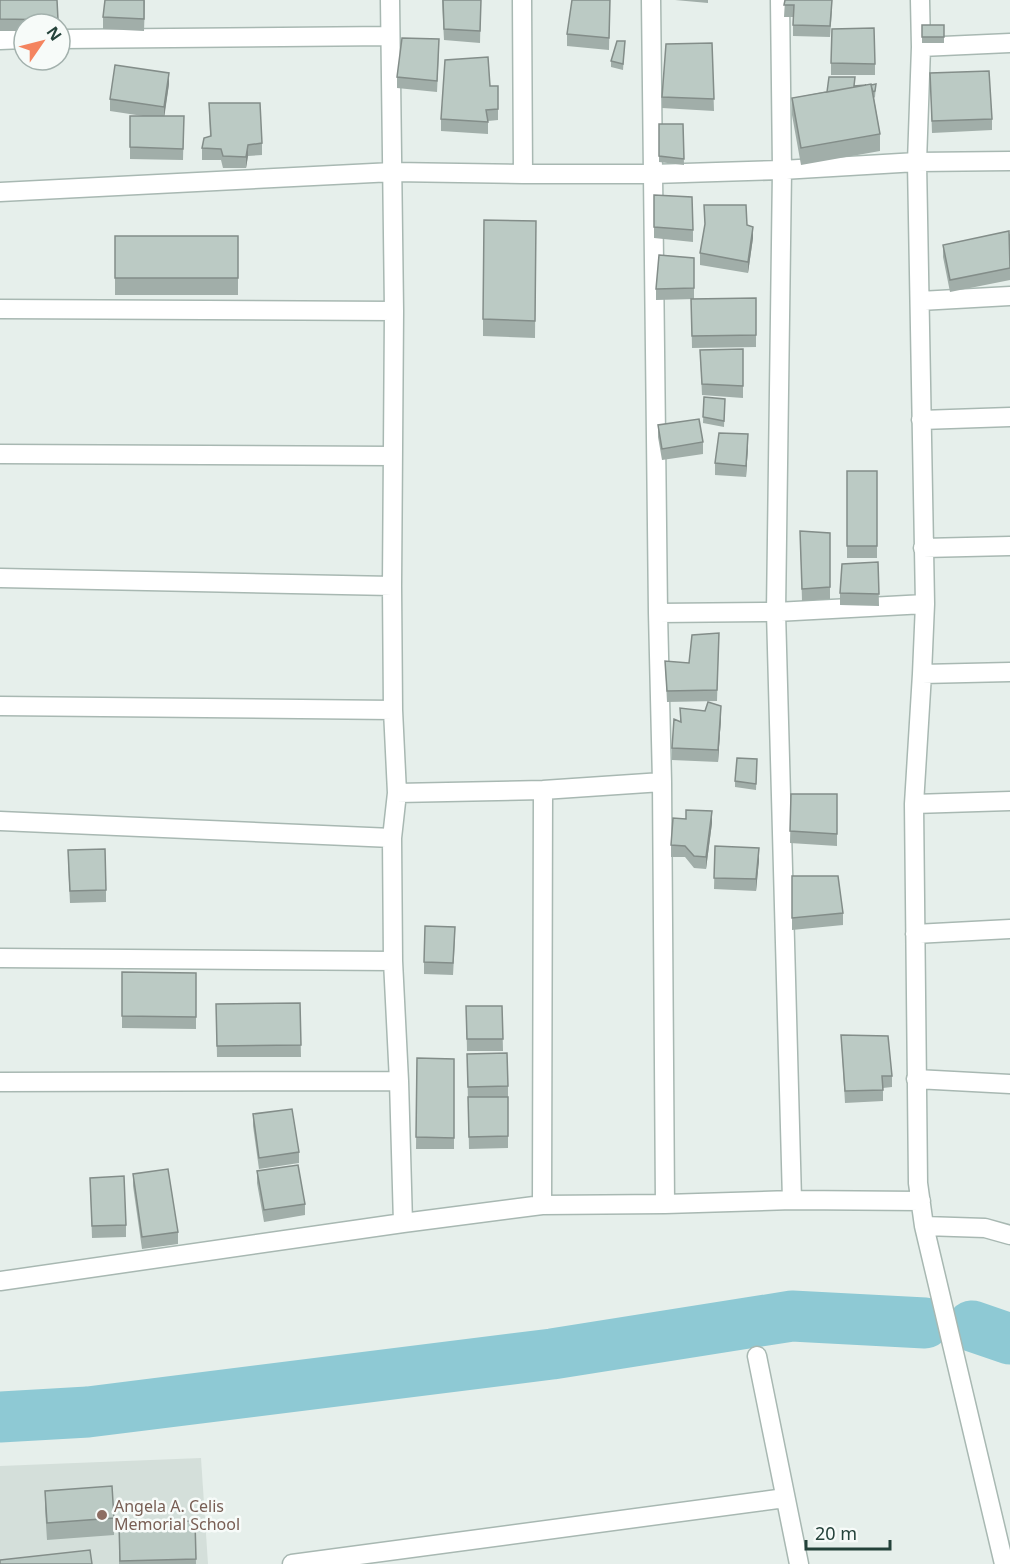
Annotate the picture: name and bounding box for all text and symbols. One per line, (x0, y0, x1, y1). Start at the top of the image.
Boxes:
north arrow (12, 12, 72, 72)
text: N (42, 22, 67, 45)
place label: Angela A. Celis Memorial School (114, 1495, 240, 1535)
marker: Angela A. Celis Memorial School (95, 1508, 109, 1522)
scale bar (806, 1513, 890, 1551)
text: 20 m (815, 1521, 857, 1545)

